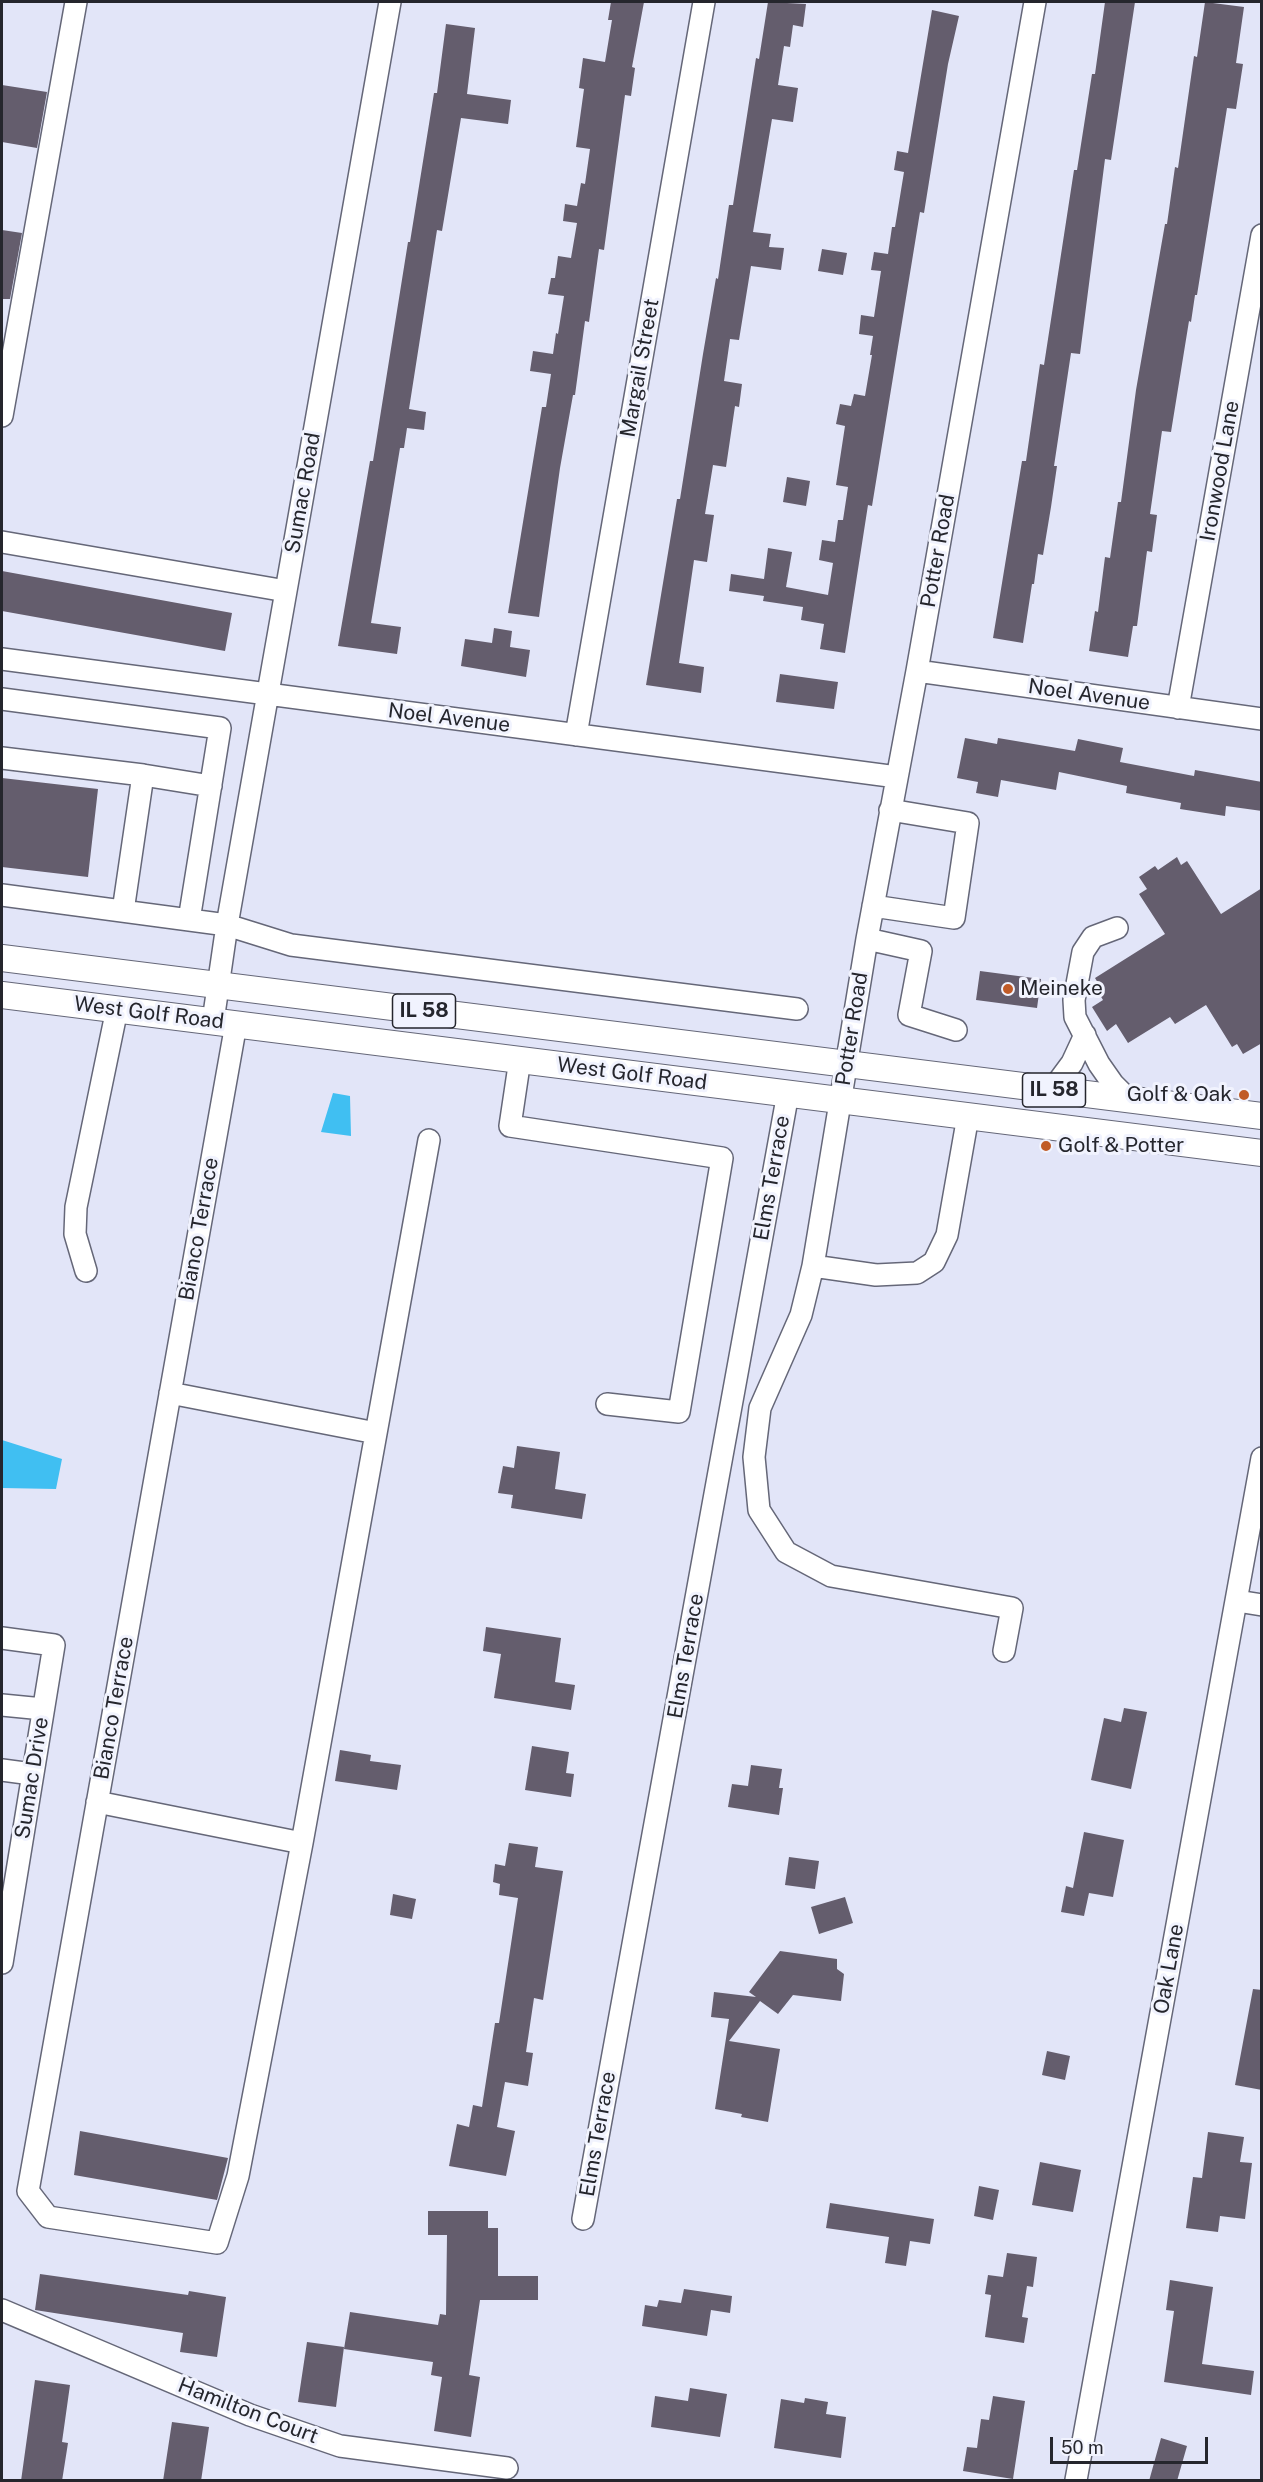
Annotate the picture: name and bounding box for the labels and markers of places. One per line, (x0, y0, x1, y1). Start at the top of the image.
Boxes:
place label: Meineke (1020, 976, 1103, 1002)
marker: Meineke (1001, 982, 1015, 996)
place label: Golf & Oak (1127, 1082, 1232, 1108)
marker: Golf & Oak (1237, 1088, 1251, 1102)
place label: Golf & Potter (1058, 1133, 1184, 1159)
marker: Golf & Potter (1039, 1139, 1053, 1153)

